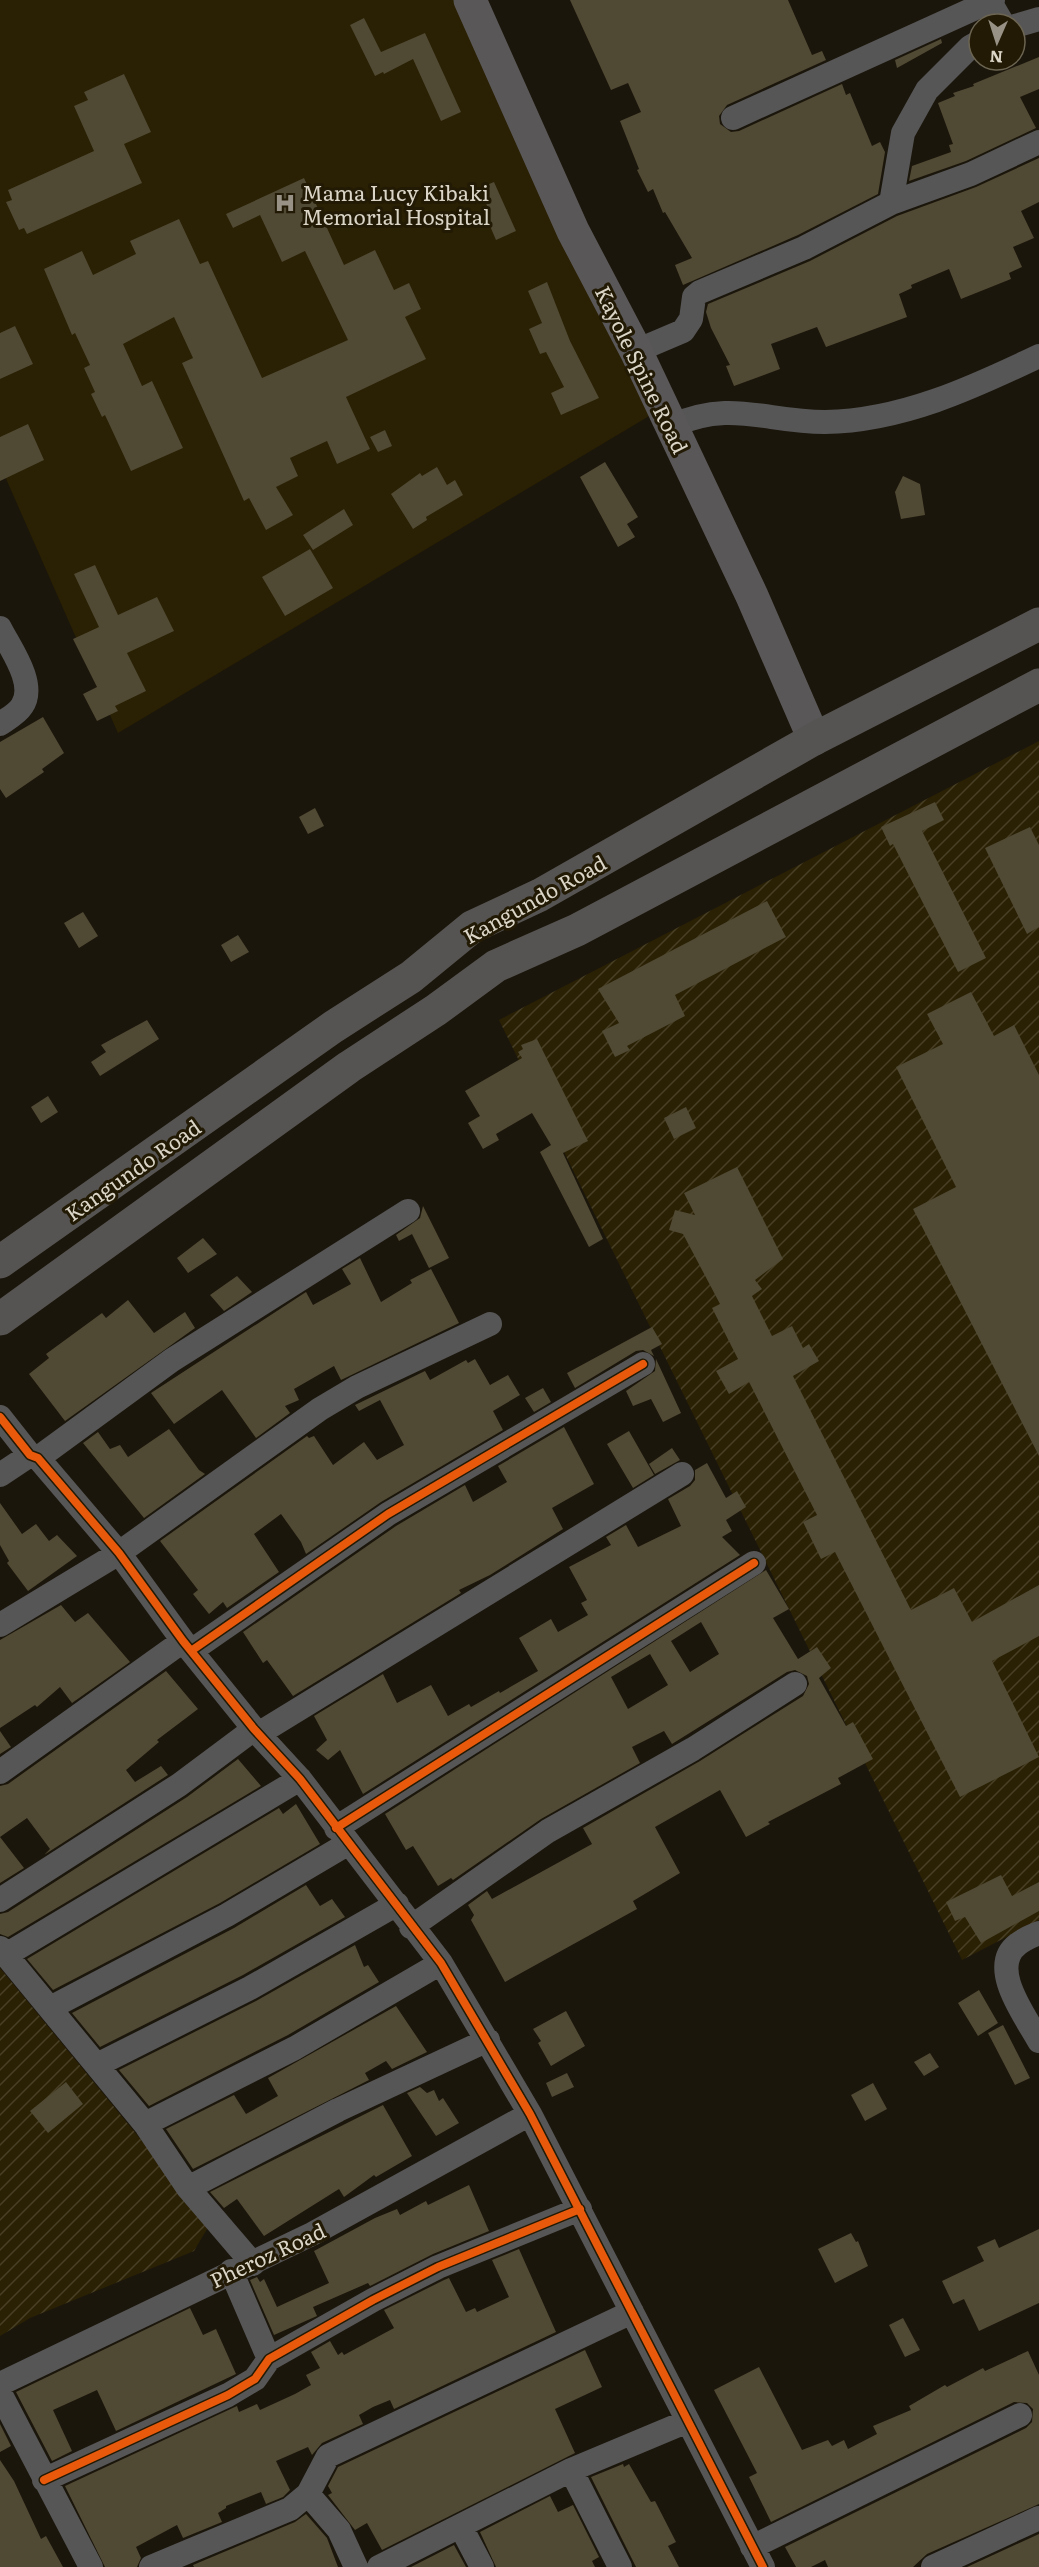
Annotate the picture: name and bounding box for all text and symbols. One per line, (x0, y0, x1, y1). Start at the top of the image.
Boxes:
north arrow (967, 12, 1027, 72)
text: N (989, 46, 1004, 70)
place label: Mama Lucy Kibaki Memorial Hospital (302, 176, 490, 231)
hospital icon: Mama Lucy Kibaki Memorial Hospital (273, 191, 297, 215)
street label: Kayole Spine Road (589, 280, 697, 458)
street label: Kangundo Road (457, 846, 611, 950)
street label: Kangundo Road (58, 1110, 206, 1227)
street label: Pheroz Road (204, 2214, 330, 2294)

